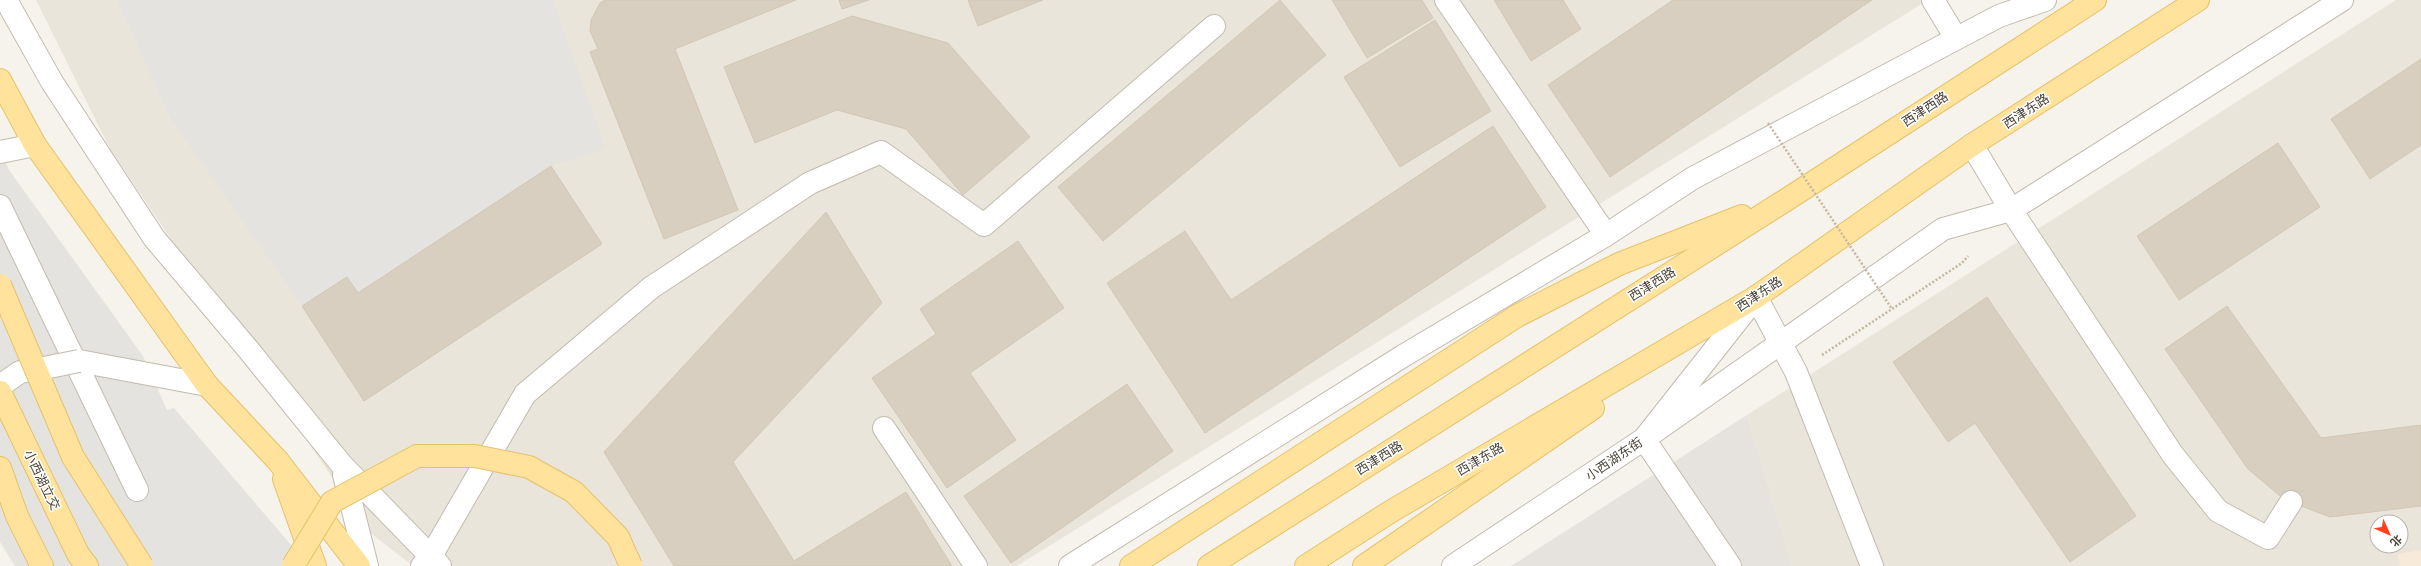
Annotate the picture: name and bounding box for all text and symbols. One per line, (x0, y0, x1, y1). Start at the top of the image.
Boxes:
street label: 西津西路 (1899, 89, 1951, 129)
street label: 西津东路 (2000, 91, 2052, 131)
street label: 西津西路 (1626, 264, 1678, 304)
street label: 西津东路 (1733, 274, 1785, 314)
street label: 小西湖东街 (1583, 435, 1645, 483)
street label: 西津西路 (1353, 438, 1405, 478)
street label: 西津东路 (1454, 440, 1506, 478)
street label: 小西湖立交 (21, 447, 63, 513)
north arrow (2369, 514, 2409, 554)
text: 北 (2387, 532, 2404, 549)

